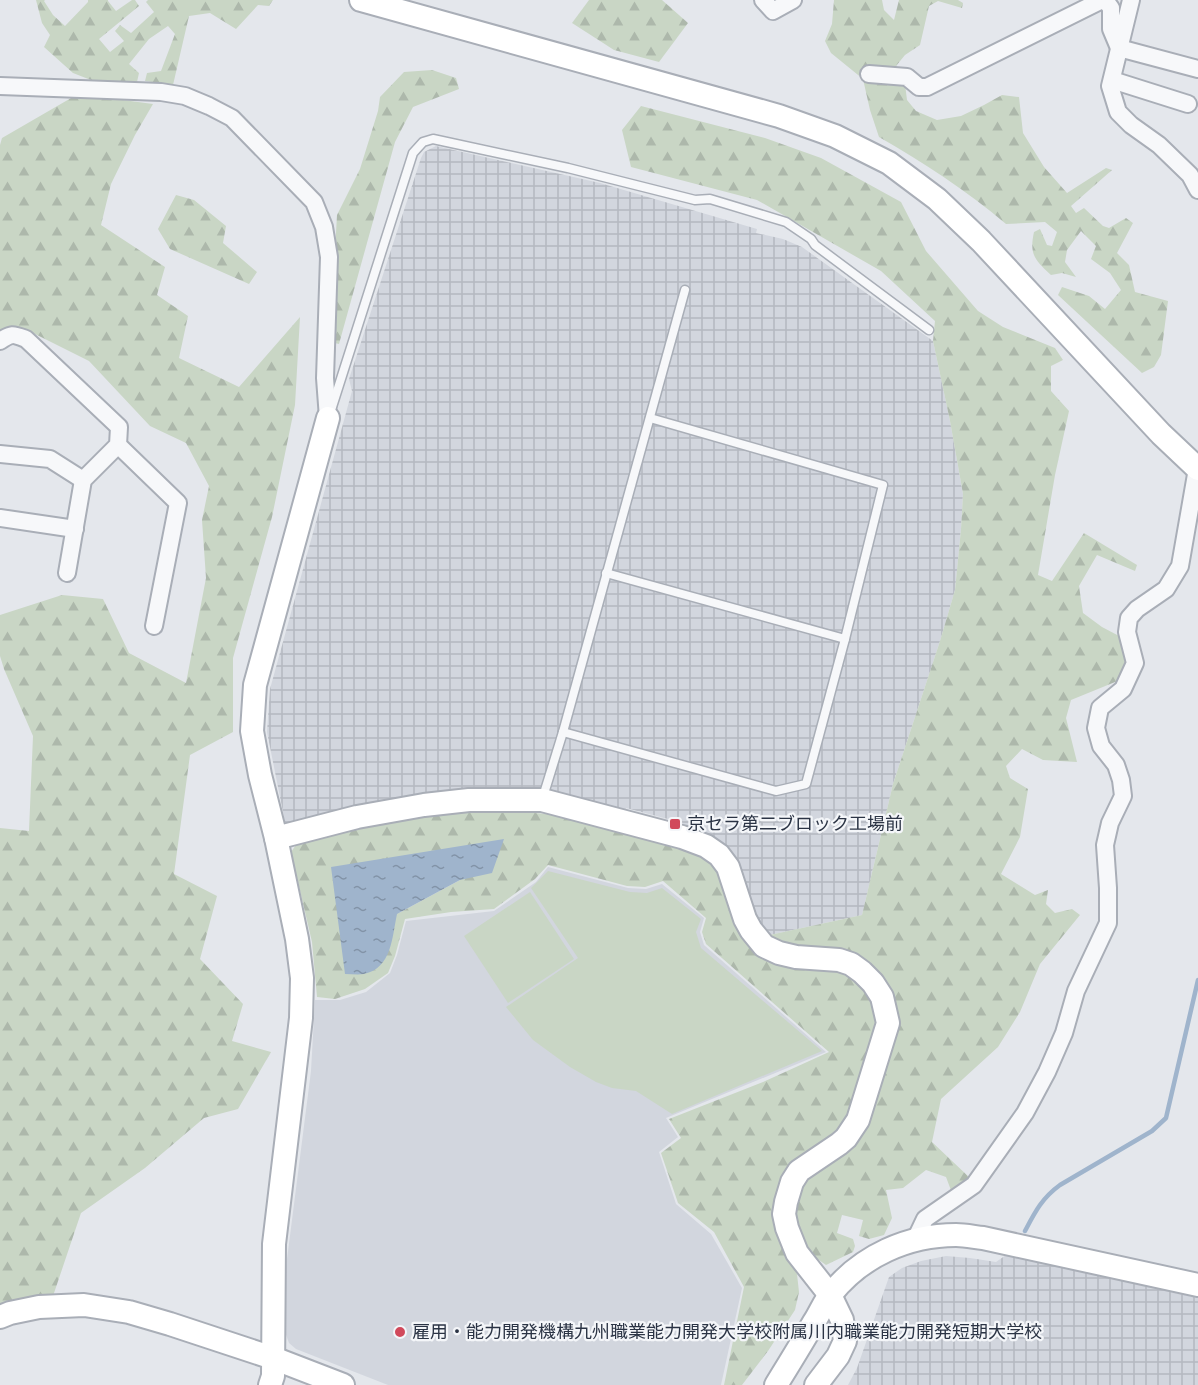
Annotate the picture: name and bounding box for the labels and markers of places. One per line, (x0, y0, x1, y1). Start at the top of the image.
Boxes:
place label: 京セラ第二ブロック工場前 (687, 813, 903, 835)
marker: 京セラ第二ブロック工場前 (668, 817, 682, 831)
place label: 雇用・能力開発機構九州職業能力開発大学校附属川内職業能力開発短期大学校 (412, 1321, 1042, 1343)
marker: 雇用・能力開発機構九州職業能力開発大学校附属川内職業能力開発短期大学校 (393, 1325, 407, 1339)

